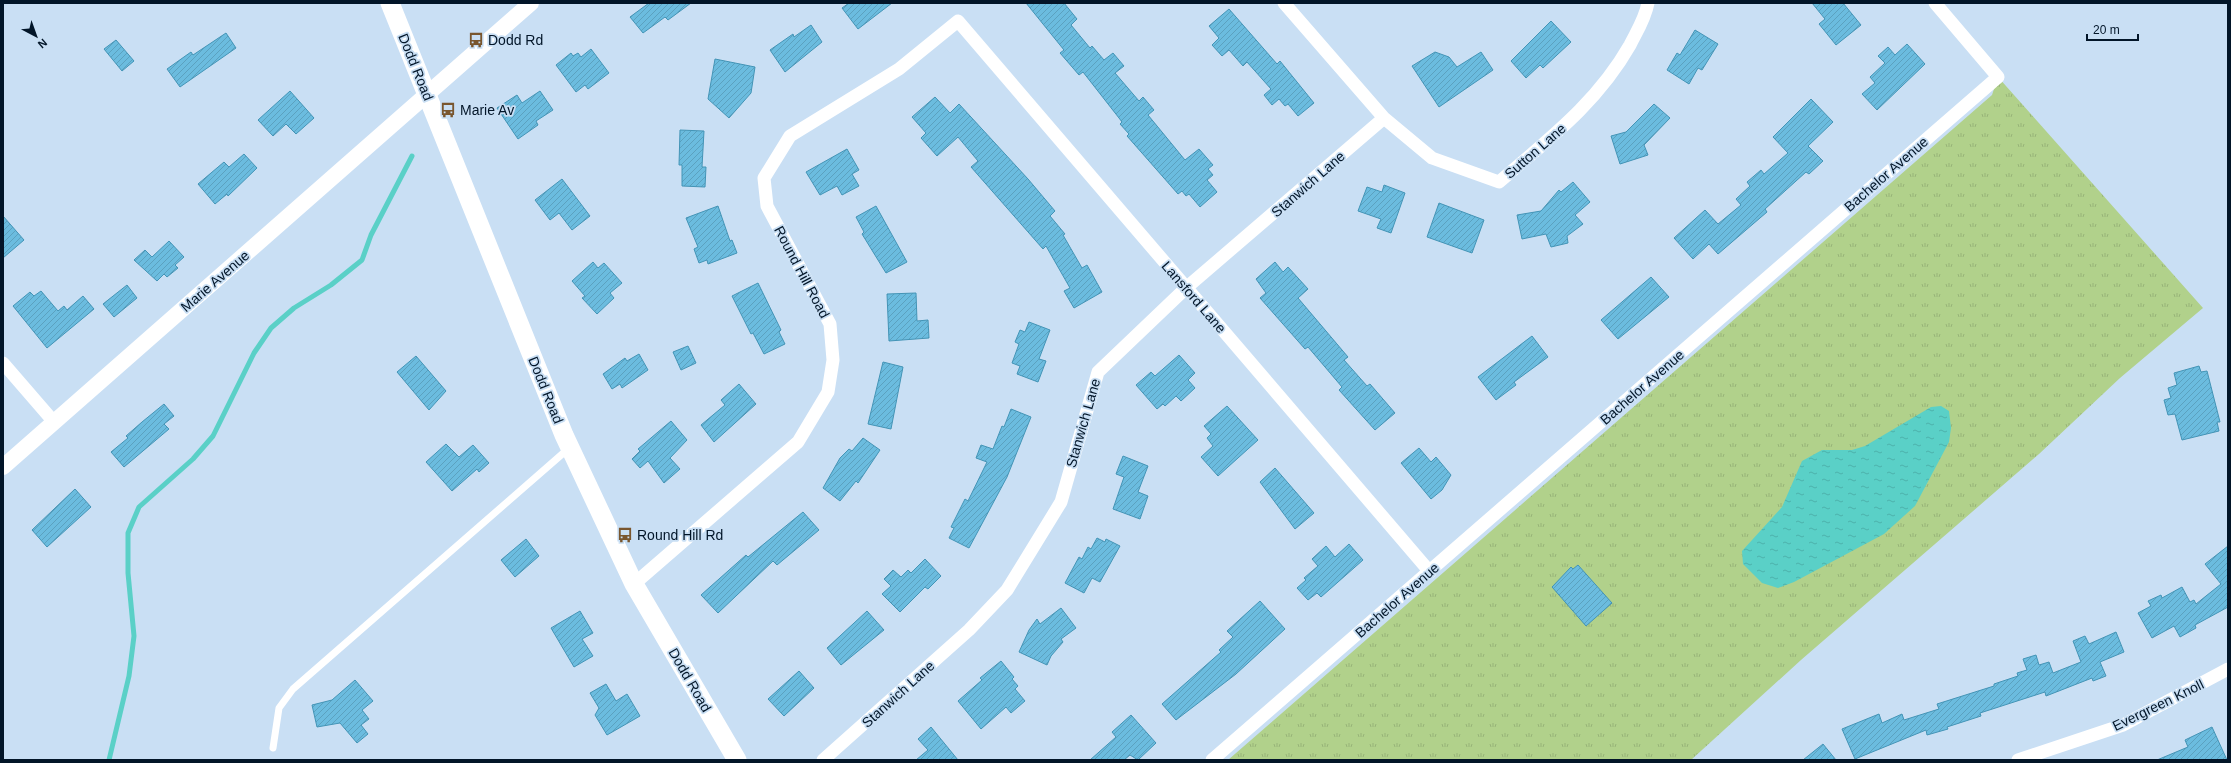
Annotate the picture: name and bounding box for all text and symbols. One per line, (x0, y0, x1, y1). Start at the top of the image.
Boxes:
north arrow (16, 16, 56, 56)
scale bar (2087, 16, 2138, 42)
text: 20 m (2093, 23, 2120, 37)
street label: Dodd Road (395, 31, 437, 103)
bus stop icon: Dodd Rd (467, 31, 485, 49)
place label: Dodd Rd (488, 32, 543, 48)
text: N (36, 36, 49, 51)
bus stop icon: Marie Av (439, 101, 457, 119)
place label: Marie Av (460, 102, 514, 118)
street label: Sutton Lane (1501, 120, 1569, 182)
street label: Bachelor Avenue (1841, 133, 1931, 215)
street label: Stanwich Lane (1268, 148, 1348, 220)
street label: Round Hill Road (771, 223, 833, 321)
street label: Marie Avenue (178, 247, 253, 315)
street label: Lansford Lane (1159, 258, 1230, 336)
street label: Bachelor Avenue (1597, 346, 1687, 428)
street label: Dodd Road (525, 354, 567, 426)
street label: Stanwich Lane (1063, 376, 1103, 469)
bus stop icon: Round Hill Rd (616, 526, 634, 544)
place label: Round Hill Rd (637, 527, 723, 543)
street label: Bachelor Avenue (1352, 559, 1442, 641)
street label: Dodd Road (665, 645, 715, 715)
street label: Stanwich Lane (859, 657, 938, 731)
street label: Evergreen Knoll (2110, 676, 2206, 734)

